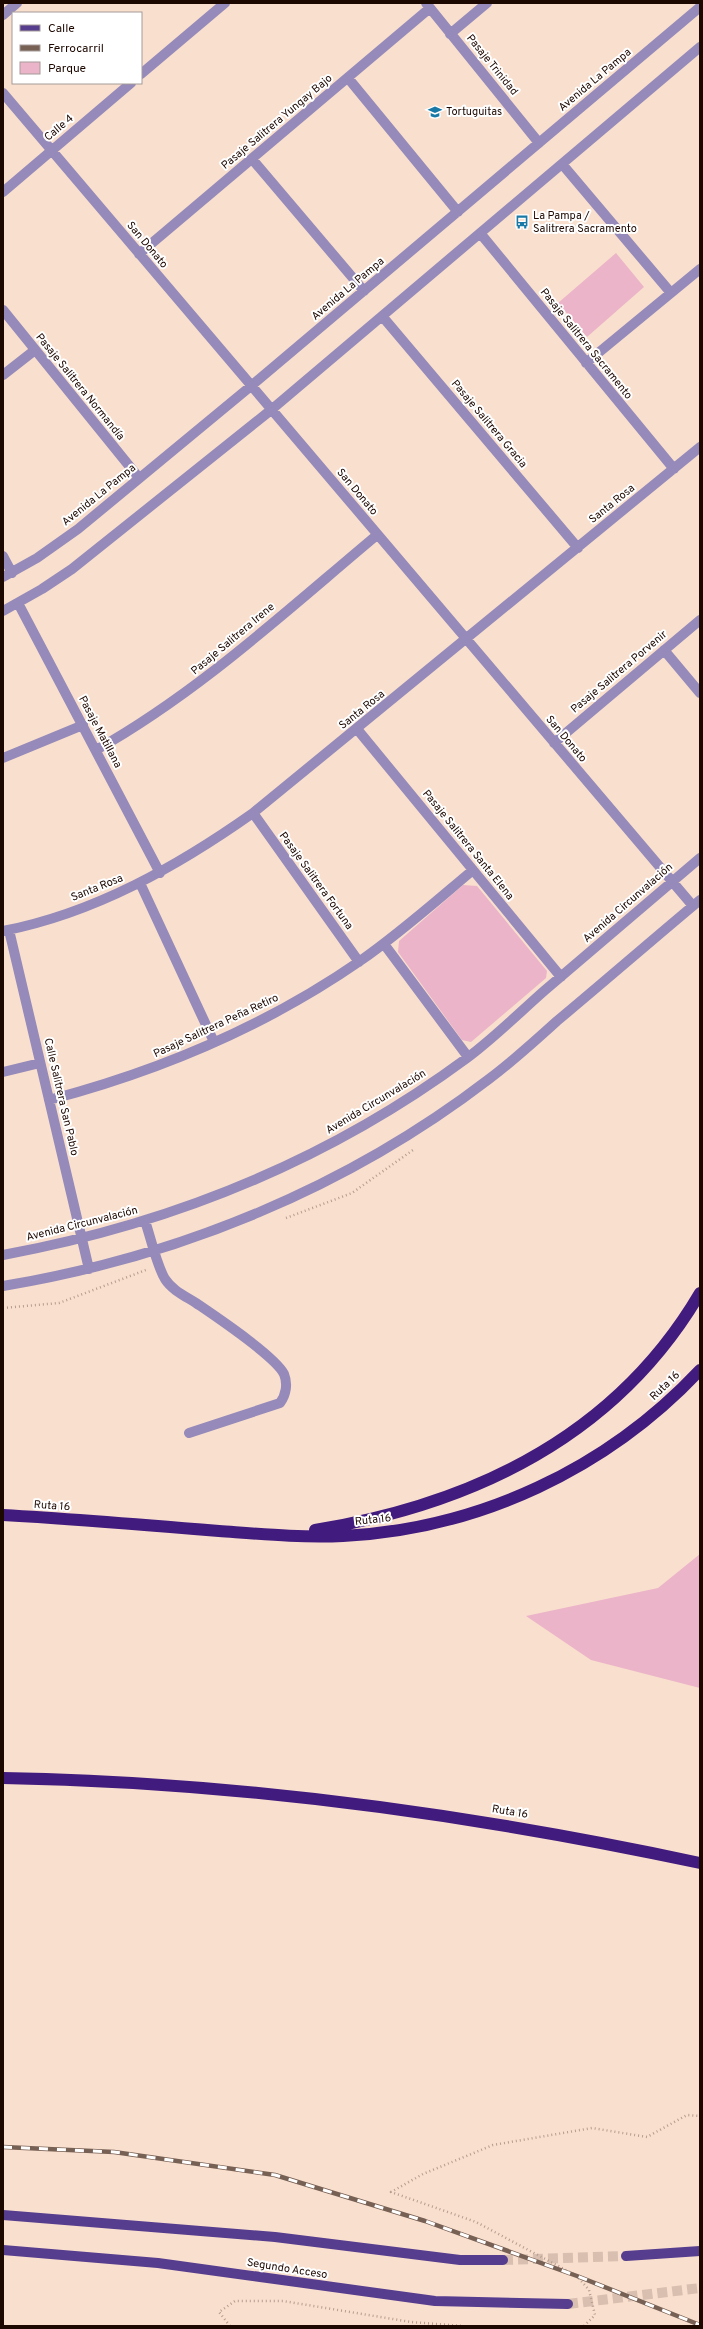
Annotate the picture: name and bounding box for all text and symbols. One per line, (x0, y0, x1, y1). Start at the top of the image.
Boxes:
legend (12, 12, 142, 84)
text: Calle (48, 21, 75, 37)
street label: Pasaje Trinidad (463, 32, 521, 98)
text: Ferrocarril (48, 41, 104, 57)
street label: Avenida La Pampa (556, 45, 634, 115)
text: Parque (48, 61, 86, 77)
street label: Pasaje Salitrera Yungay Bajo (219, 71, 335, 173)
school or university icon: Tortuguitas (427, 104, 443, 120)
place label: Tortuguitas (446, 105, 502, 119)
street label: Calle 4 (41, 112, 77, 144)
place label: La Pampa / Salitrera Sacramento (533, 209, 637, 236)
bus stop icon: La Pampa / Salitrera Sacramento (514, 214, 530, 230)
street label: San Donato (123, 219, 171, 271)
street label: Avenida La Pampa (309, 254, 387, 324)
street label: Pasaje Salitrera Sacramento (537, 286, 635, 402)
street label: Pasaje Salitrera Normandía (32, 331, 128, 444)
street label: Pasaje Salitrera Gracia (448, 377, 530, 471)
street label: Avenida La Pampa (59, 461, 139, 529)
street label: San Donato (333, 466, 381, 518)
street label: Santa Rosa (586, 481, 638, 527)
street label: Pasaje Salitrera Irene (188, 600, 278, 678)
street label: Pasaje Salitrera Porvenir (568, 627, 671, 716)
street label: Santa Rosa (336, 687, 388, 733)
street label: Pasaje Matillana (75, 694, 125, 771)
street label: San Donato (542, 713, 590, 765)
street label: Pasaje Salitrera Santa Elena (419, 787, 517, 903)
street label: Pasaje Salitrera Fortuna (276, 829, 356, 933)
street label: Avenida Circunvalación (580, 860, 676, 946)
street label: Santa Rosa (69, 871, 125, 905)
street label: Pasaje Salitrera Peña Retiro (151, 991, 281, 1061)
street label: Calle Salitrera San Pablo (41, 1037, 81, 1157)
street label: Avenida Circunvalación (323, 1067, 429, 1137)
street label: Avenida Circunvalación (25, 1203, 139, 1245)
street label: Ruta 16 (647, 1368, 683, 1404)
street label: Ruta 16 (33, 1498, 71, 1514)
street label: Ruta 16 (354, 1511, 392, 1529)
street label: Ruta 16 (491, 1802, 529, 1822)
street label: Segundo Acceso (246, 2256, 328, 2282)

